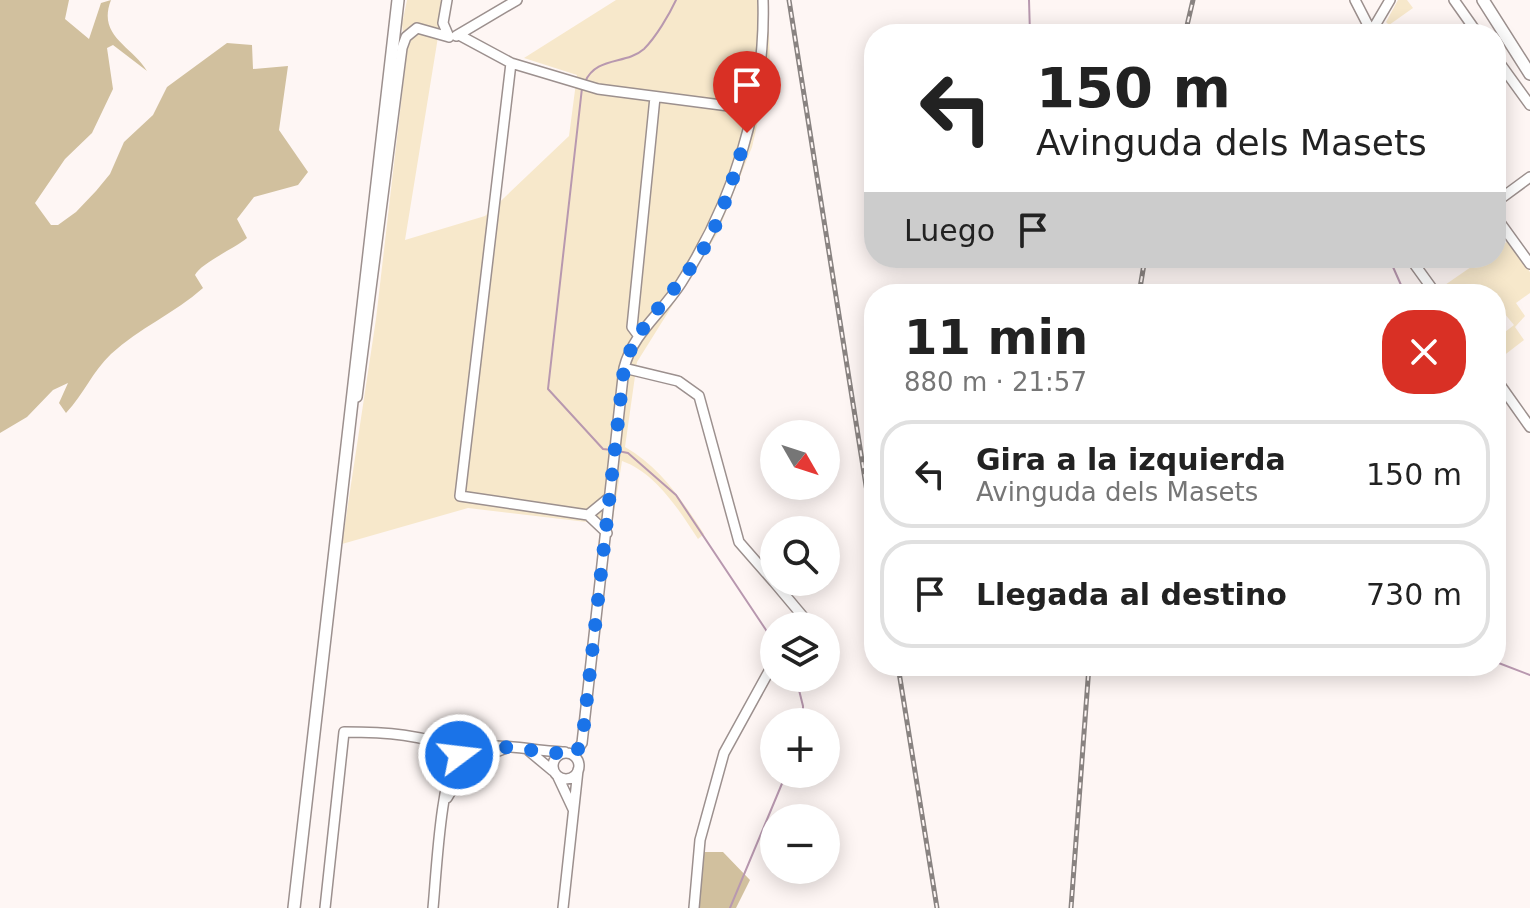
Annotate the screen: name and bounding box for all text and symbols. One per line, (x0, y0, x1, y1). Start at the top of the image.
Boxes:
pin (713, 51, 781, 133)
text: 150 m (1036, 55, 1231, 120)
icon: left (904, 56, 1008, 160)
icon: arrive (725, 63, 769, 107)
text: Avinguda dels Masets (1036, 122, 1427, 163)
icon: arrive (1011, 208, 1055, 252)
text: Luego (904, 213, 995, 248)
text: 11 min (904, 309, 1088, 365)
button: close (1382, 310, 1466, 394)
text: 880 m · 21:57 (904, 367, 1087, 397)
north arrow (760, 420, 840, 500)
map controls (760, 420, 840, 884)
text: Gira a la izquierda (976, 442, 1286, 477)
icon: left (908, 452, 952, 496)
text: 150 m (1366, 457, 1462, 492)
text: Avinguda dels Masets (976, 477, 1258, 507)
button: search (760, 516, 840, 596)
icon: arrive (908, 572, 952, 616)
text: Llegada al destino (976, 577, 1287, 612)
text: 730 m (1366, 577, 1462, 612)
button: layers (760, 612, 840, 692)
button: + (760, 708, 840, 788)
position arrow (417, 713, 501, 797)
button: − (760, 804, 840, 884)

